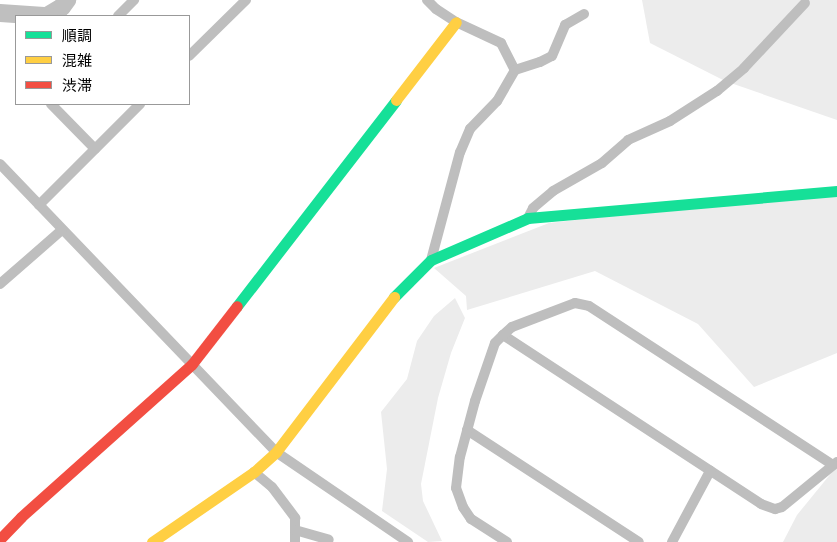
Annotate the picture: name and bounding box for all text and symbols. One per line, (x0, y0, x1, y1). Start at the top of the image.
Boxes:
legend (15, 15, 190, 105)
text: 順調 (62, 25, 92, 46)
text: 混雑 (62, 50, 92, 71)
text: 渋滞 (62, 75, 92, 96)

